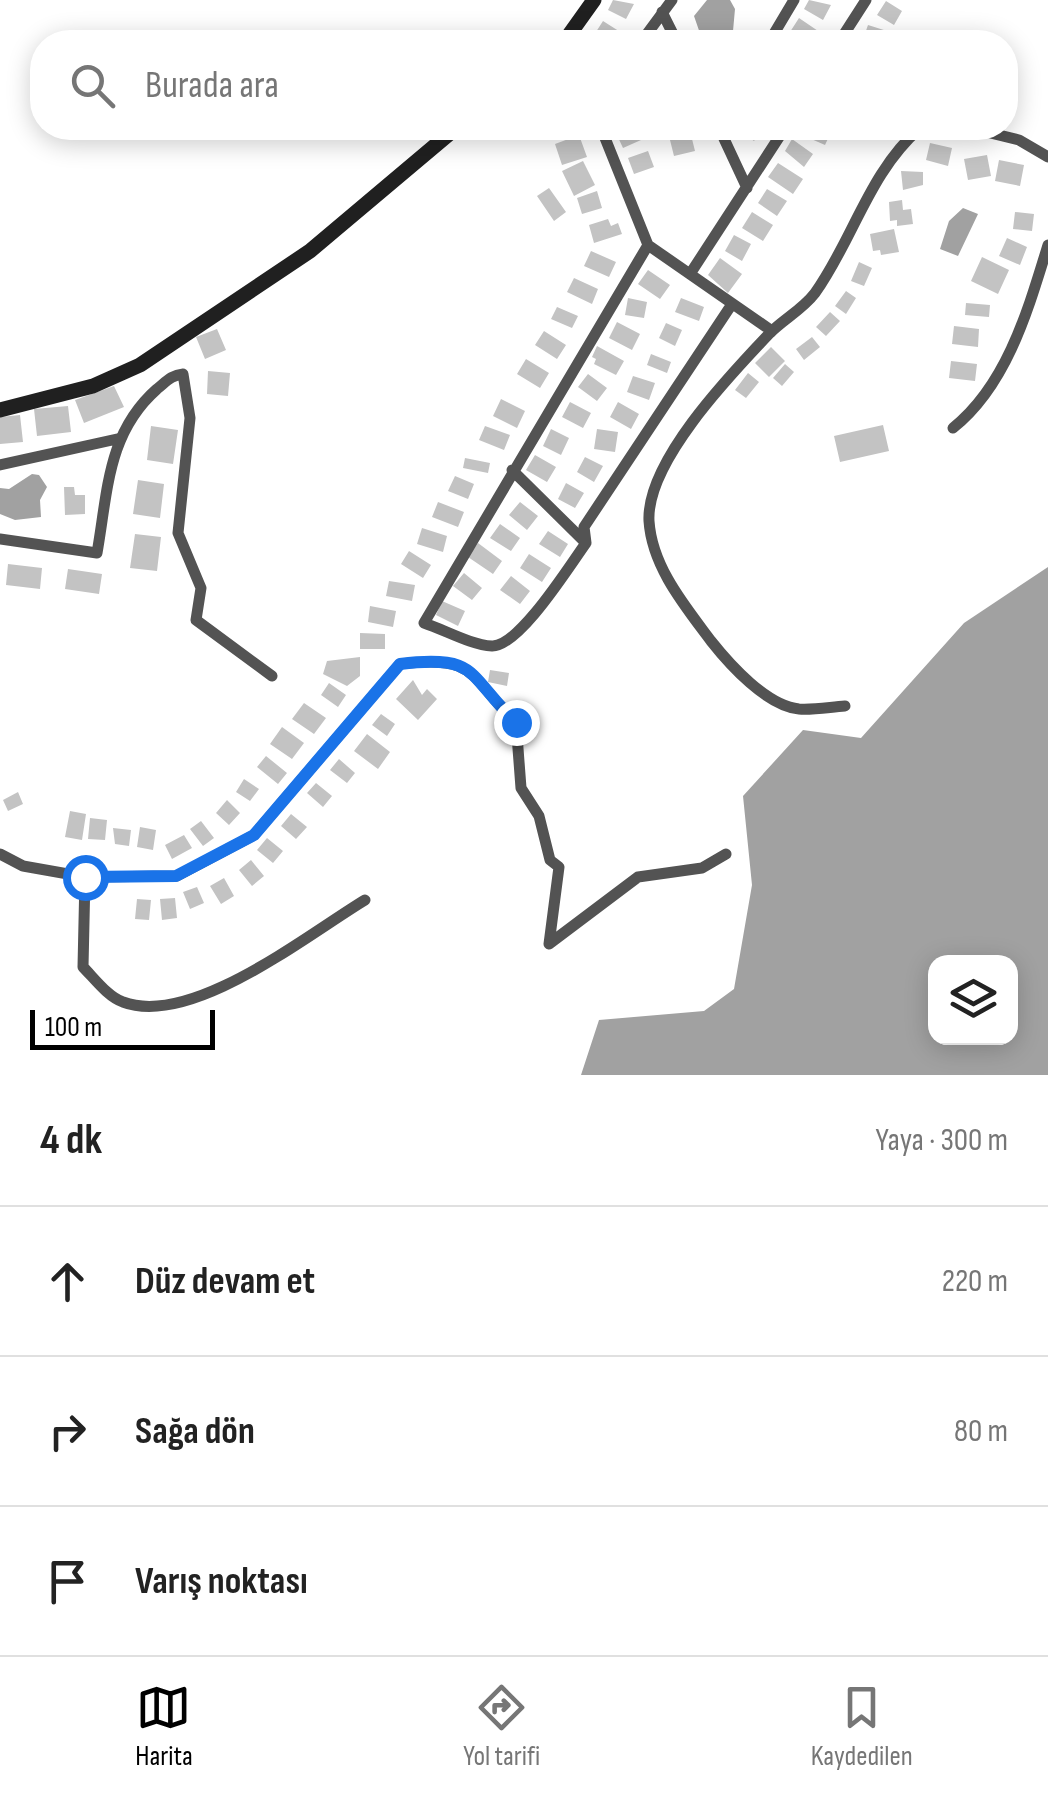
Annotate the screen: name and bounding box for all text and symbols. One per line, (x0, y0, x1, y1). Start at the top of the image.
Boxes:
search box (30, 30, 1018, 140)
icon: search (65, 58, 120, 113)
text: Burada ara (145, 63, 279, 108)
route end (494, 700, 540, 746)
route start (63, 855, 109, 901)
map controls (928, 955, 1018, 1045)
button: layers (928, 955, 1018, 1045)
scale bar (30, 1005, 215, 1050)
text: 100 m (45, 1011, 102, 1044)
text: 4 dk (40, 1115, 102, 1166)
text: Yaya · 300 m (876, 1121, 1008, 1160)
icon: ahead (40, 1254, 95, 1309)
text: Düz devam et (135, 1259, 315, 1304)
text: 220 m (942, 1262, 1008, 1301)
icon: right (40, 1404, 95, 1459)
text: Sağa dön (135, 1409, 255, 1454)
text: 80 m (954, 1412, 1008, 1451)
icon: arrive (40, 1554, 95, 1609)
text: Varış noktası (135, 1559, 308, 1604)
tab: Harita (135, 1680, 193, 1773)
tab: Yol tarifi (463, 1680, 540, 1773)
tab: Kaydedilen (811, 1680, 913, 1773)

